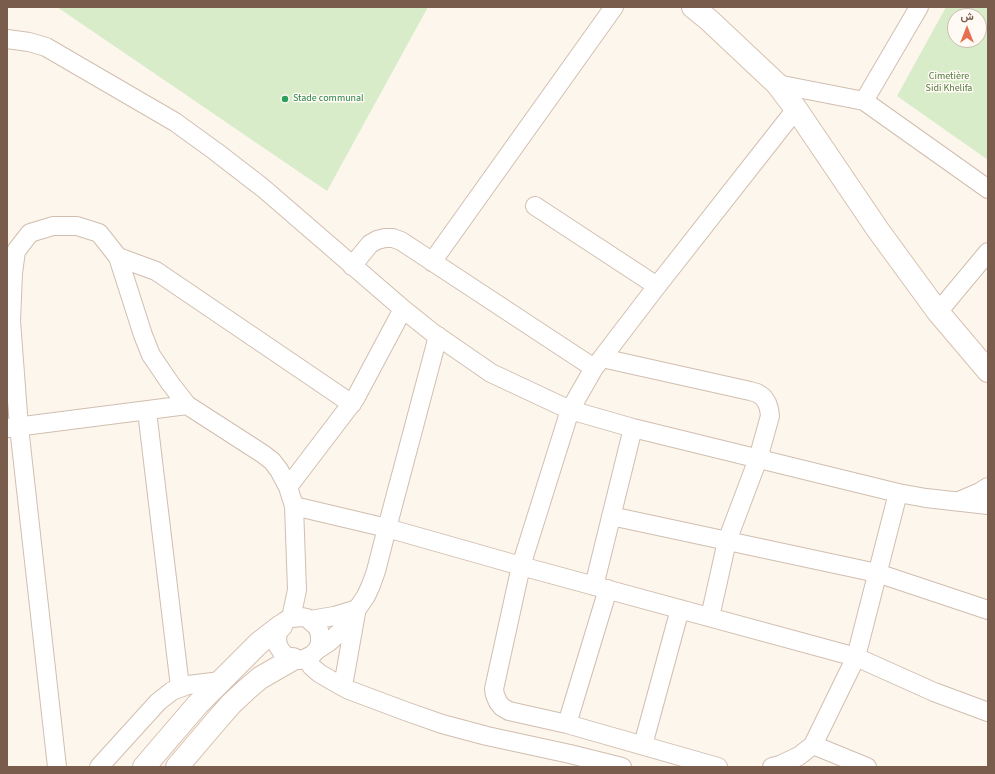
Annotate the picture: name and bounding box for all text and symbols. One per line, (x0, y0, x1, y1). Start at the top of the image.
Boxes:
north arrow (947, 8, 987, 48)
text: ش (960, 9, 974, 24)
park label: Cimetière Sidi Khelifa (926, 71, 972, 94)
place label: Stade communal (293, 93, 364, 105)
marker: Stade communal (280, 94, 290, 104)

